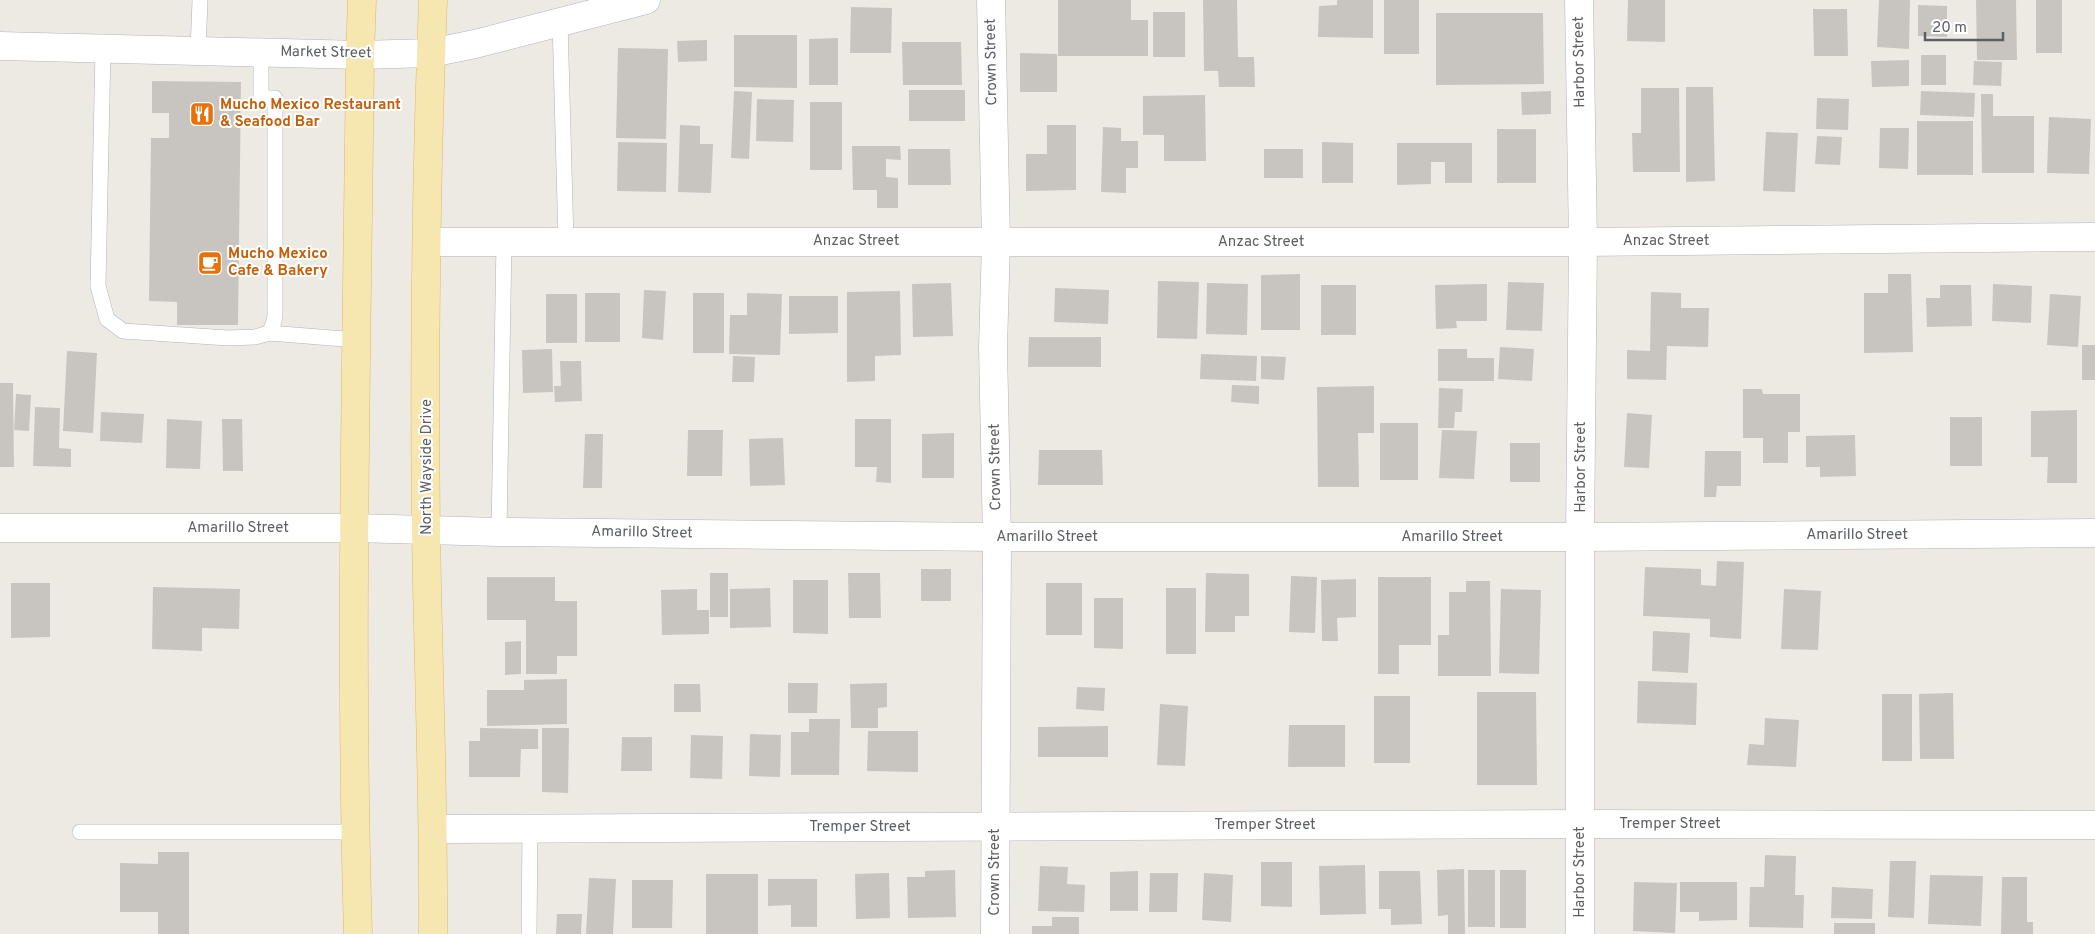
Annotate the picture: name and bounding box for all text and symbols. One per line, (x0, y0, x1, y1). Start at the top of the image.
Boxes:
scale bar (1925, 10, 2002, 42)
street label: Harbor Street (1570, 16, 1590, 108)
street label: Crown Street (982, 18, 1002, 106)
text: 20 m (1932, 19, 1967, 38)
street label: Market Street (280, 43, 372, 63)
place label: Mucho Mexico Restaurant & Seafood Bar (220, 96, 401, 132)
restaurant icon: Mucho Mexico Restaurant & Seafood Bar (189, 101, 215, 127)
street label: Anzac Street (813, 232, 899, 251)
street label: Anzac Street (1623, 232, 1709, 251)
street label: Anzac Street (1218, 233, 1304, 252)
place label: Mucho Mexico Cafe & Bakery (228, 245, 328, 281)
cafe icon: Mucho Mexico Cafe & Bakery (197, 250, 223, 276)
street label: North Wayside Drive (418, 399, 437, 535)
street label: Harbor Street (1572, 421, 1591, 513)
street label: Crown Street (986, 423, 1006, 511)
street label: Amarillo Street (187, 519, 289, 538)
street label: Amarillo Street (591, 523, 693, 543)
street label: Amarillo Street (1806, 526, 1908, 545)
street label: Amarillo Street (996, 528, 1098, 547)
street label: Amarillo Street (1401, 528, 1503, 547)
street label: Tremper Street (1619, 815, 1721, 834)
street label: Tremper Street (1214, 816, 1316, 835)
street label: Tremper Street (809, 818, 911, 837)
street label: Harbor Street (1571, 826, 1590, 918)
street label: Crown Street (986, 828, 1005, 916)

